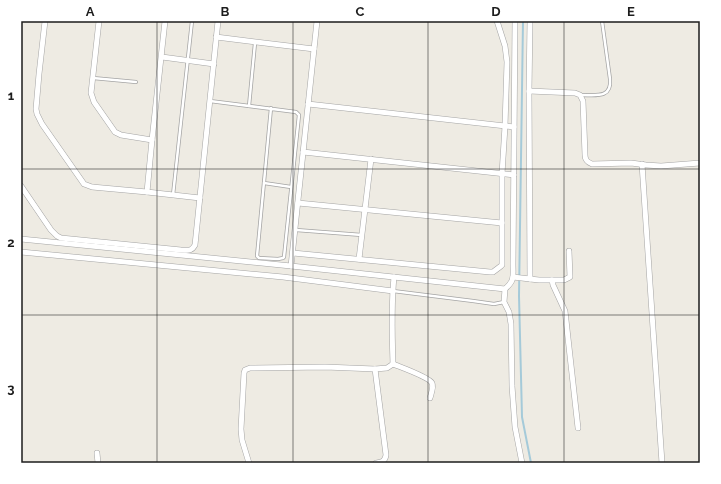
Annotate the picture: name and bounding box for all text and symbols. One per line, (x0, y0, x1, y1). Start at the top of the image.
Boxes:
text: A (86, 4, 95, 19)
text: B (221, 4, 230, 19)
text: C (356, 4, 365, 19)
text: D (491, 4, 501, 19)
text: E (627, 4, 635, 19)
text: 1 (8, 88, 15, 103)
text: 2 (7, 235, 15, 250)
text: 3 (7, 381, 15, 396)

